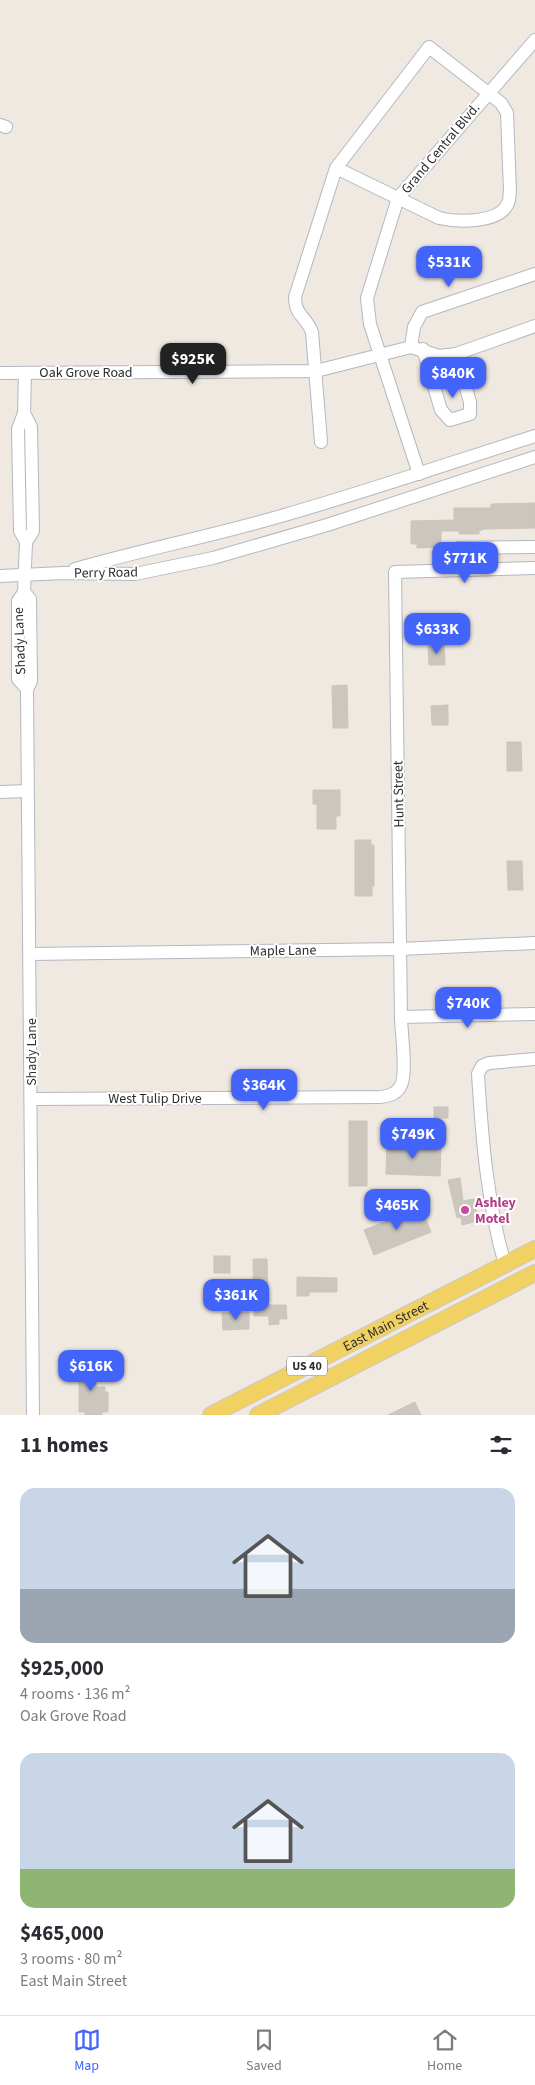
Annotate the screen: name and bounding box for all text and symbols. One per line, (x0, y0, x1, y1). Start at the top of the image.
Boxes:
street label: Grand Central Blvd. (397, 99, 485, 198)
pin: $531K (414, 246, 484, 288)
text: $531K (427, 251, 471, 273)
pin: $925K (158, 342, 228, 385)
text: $925K (171, 348, 215, 370)
pin: $840K (418, 356, 488, 399)
text: $840K (431, 362, 475, 384)
street label: Oak Grove Road (39, 363, 133, 383)
pin: $771K (430, 542, 500, 584)
text: $771K (443, 547, 487, 569)
street label: Perry Road (74, 562, 138, 584)
street label: Shady Lane (9, 607, 31, 675)
pin: $633K (402, 612, 472, 655)
text: $633K (415, 618, 459, 640)
street label: Hunt Street (388, 760, 410, 828)
street label: Maple Lane (249, 940, 317, 962)
pin: $740K (433, 986, 503, 1029)
text: $740K (446, 992, 490, 1014)
street label: Shady Lane (22, 1018, 42, 1086)
pin: $364K (229, 1068, 299, 1111)
text: $364K (242, 1074, 286, 1096)
street label: West Tulip Drive (108, 1089, 202, 1109)
pin: $749K (378, 1118, 448, 1160)
text: $749K (391, 1123, 435, 1145)
pin: $465K (362, 1188, 432, 1231)
place label: Ashley Motel (474, 1193, 517, 1229)
text: $465K (375, 1194, 419, 1216)
marker: Ashley Motel (459, 1204, 471, 1216)
pin: $361K (201, 1278, 271, 1321)
text: $361K (214, 1284, 258, 1306)
street label: East Main Street (340, 1296, 432, 1357)
pin: $616K (56, 1350, 126, 1392)
text: $616K (69, 1355, 113, 1377)
road number: US 40 (287, 1356, 327, 1375)
text: 11 homes (20, 1430, 108, 1460)
icon: filters (487, 1431, 515, 1459)
icon: home (223, 1521, 313, 1611)
text: $925,000 (20, 1653, 104, 1683)
text: 4 rooms · 136 m² (20, 1683, 130, 1705)
text: Oak Grove Road (20, 1705, 127, 1727)
icon: home (223, 1786, 313, 1876)
text: $465,000 (20, 1918, 104, 1948)
text: 3 rooms · 80 m² (20, 1948, 122, 1970)
text: East Main Street (20, 1970, 127, 1992)
tab: Map (73, 2026, 101, 2076)
tab: Saved (246, 2026, 282, 2076)
tab: Home (427, 2026, 462, 2076)

